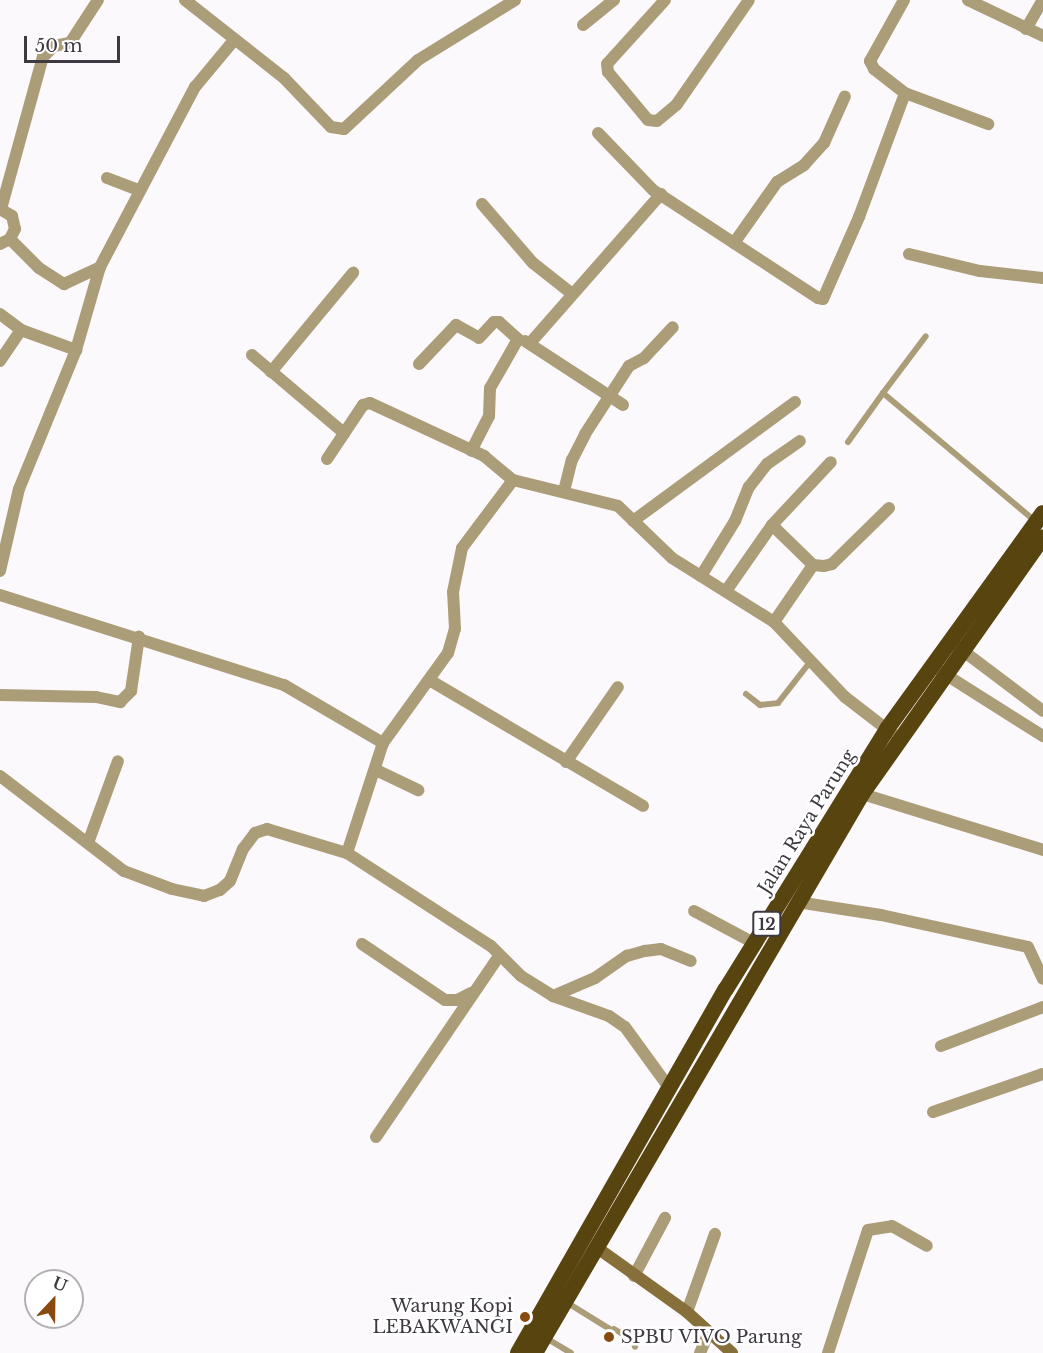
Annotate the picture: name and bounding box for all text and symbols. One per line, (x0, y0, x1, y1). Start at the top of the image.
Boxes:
scale bar (27, 24, 123, 62)
text: 50 m (35, 35, 83, 57)
street label: Jalan Raya Parung (754, 746, 860, 898)
road number: 12 (752, 911, 782, 937)
north arrow (24, 1269, 84, 1329)
text: U (50, 1272, 70, 1296)
place label: Warung Kopi LEBAKWANGI (372, 1296, 513, 1338)
marker: Warung Kopi LEBAKWANGI (518, 1310, 532, 1324)
place label: SPBU VIVO Parung (621, 1326, 803, 1348)
marker: SPBU VIVO Parung (602, 1330, 616, 1344)

